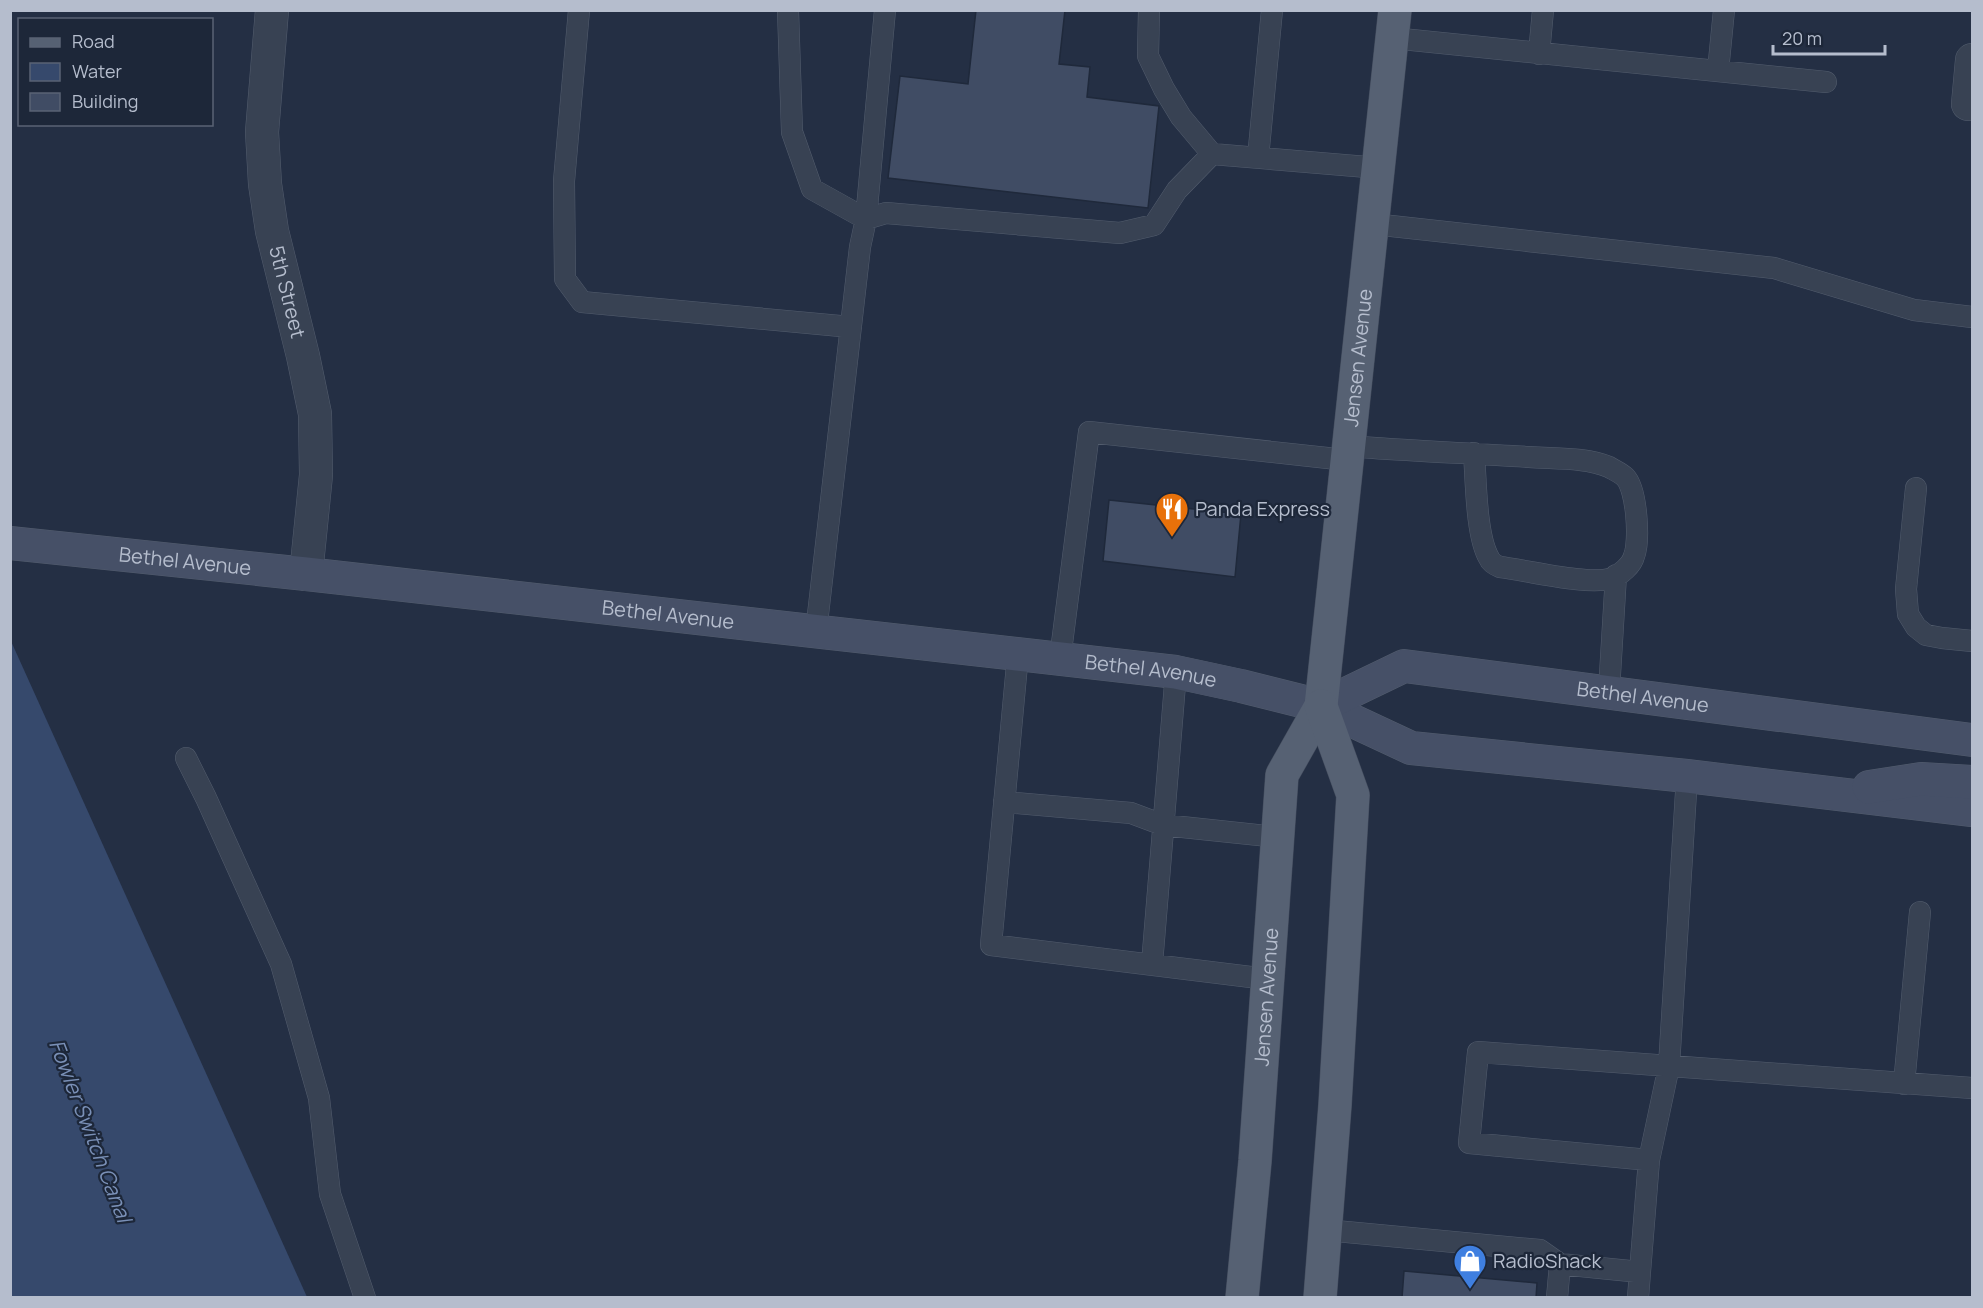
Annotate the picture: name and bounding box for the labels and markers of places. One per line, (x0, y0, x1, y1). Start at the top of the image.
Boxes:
restaurant icon: Panda Express (1154, 491, 1190, 538)
place label: Panda Express (1195, 495, 1330, 522)
shop icon: RadioShack (1452, 1243, 1488, 1290)
place label: RadioShack (1493, 1247, 1602, 1274)

